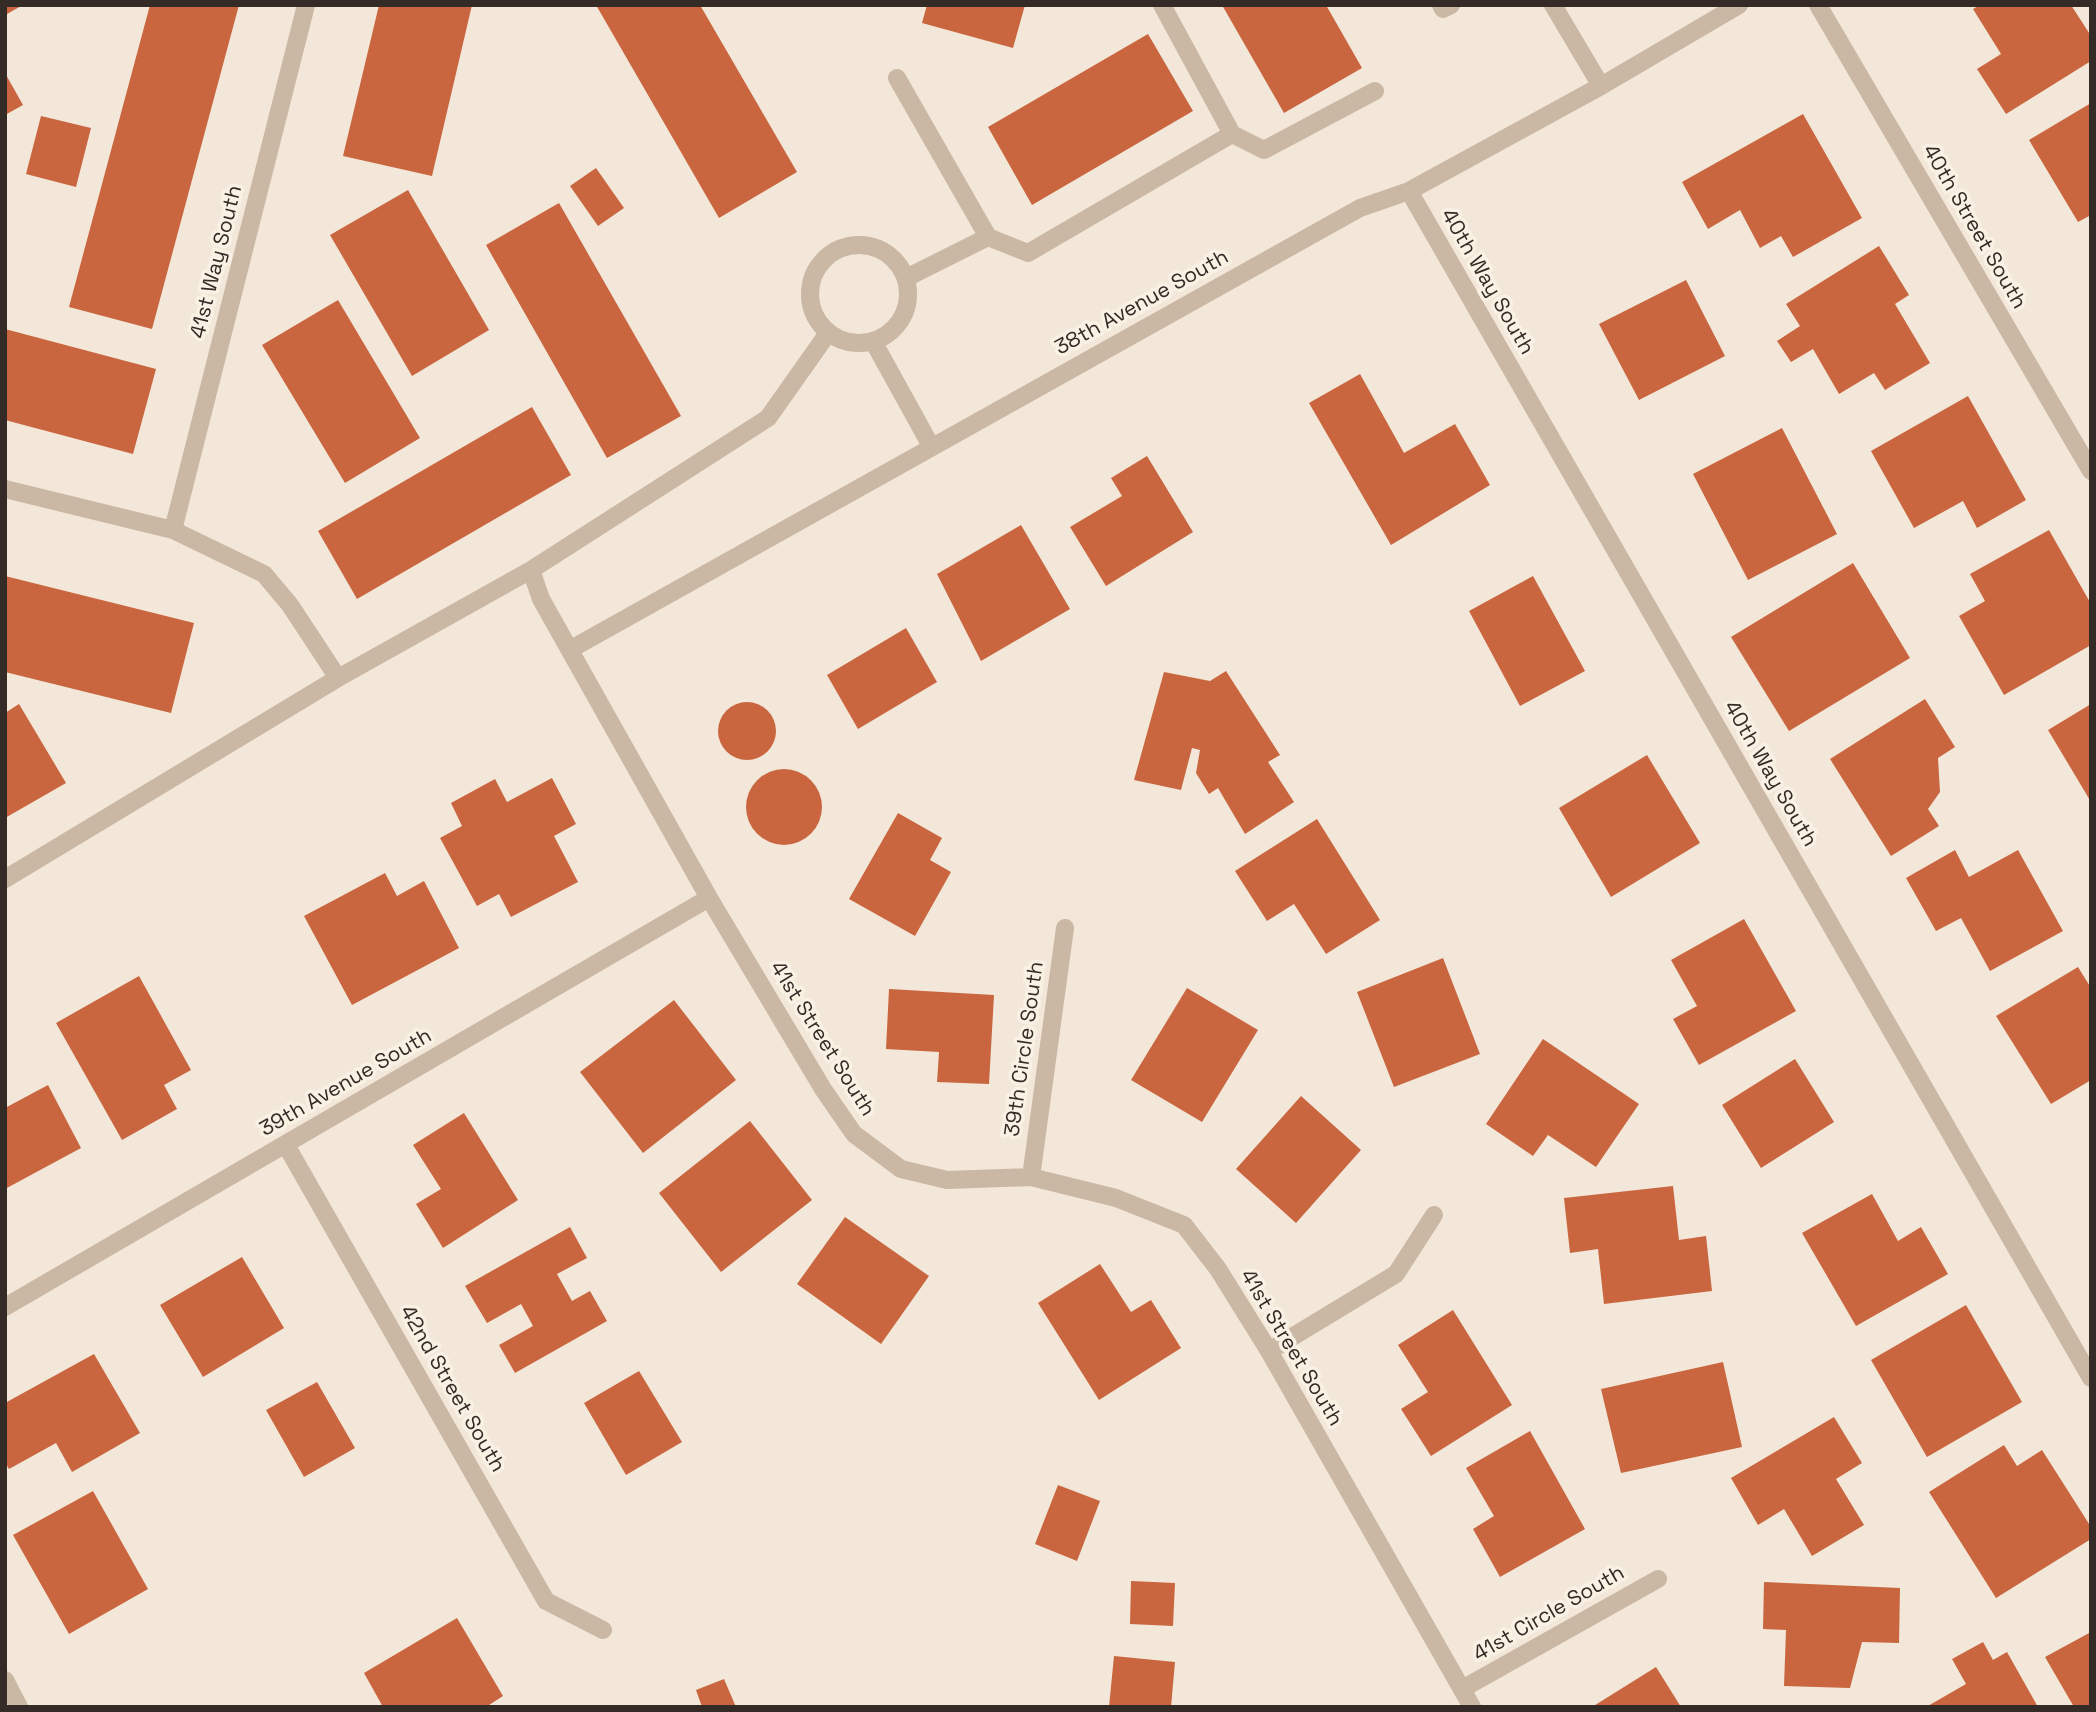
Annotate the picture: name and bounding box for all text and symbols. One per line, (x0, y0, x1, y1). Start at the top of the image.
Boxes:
street label: 40th Street South (1917, 140, 2031, 314)
street label: 41st Way South (186, 183, 248, 341)
street label: 40th Way South (1435, 205, 1539, 359)
street label: 38th Avenue South (1051, 245, 1233, 361)
street label: 40th Way South (1718, 697, 1822, 851)
street label: 41st Street South (764, 957, 880, 1121)
street label: 39th Circle South (1000, 960, 1050, 1138)
street label: 39th Avenue South (256, 1024, 436, 1142)
street label: 41st Street South (1234, 1265, 1348, 1431)
street label: 42nd Street South (394, 1301, 510, 1477)
street label: 41st Circle South (1469, 1561, 1629, 1667)

